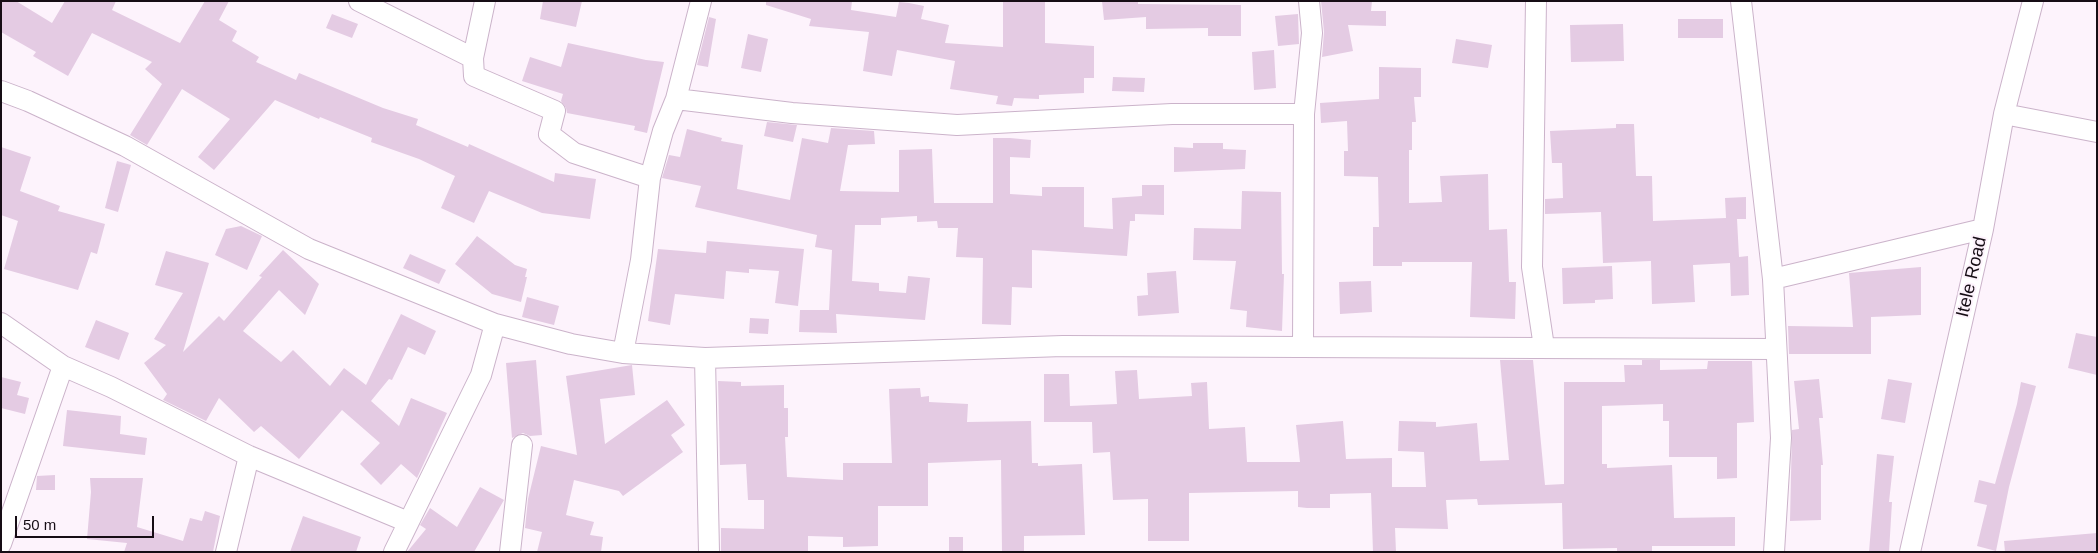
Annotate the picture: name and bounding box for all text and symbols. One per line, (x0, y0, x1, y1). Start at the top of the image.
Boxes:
street label: Itele Road (1952, 235, 1992, 319)
scale bar (18, 506, 156, 538)
text: 50 m (23, 516, 56, 533)

